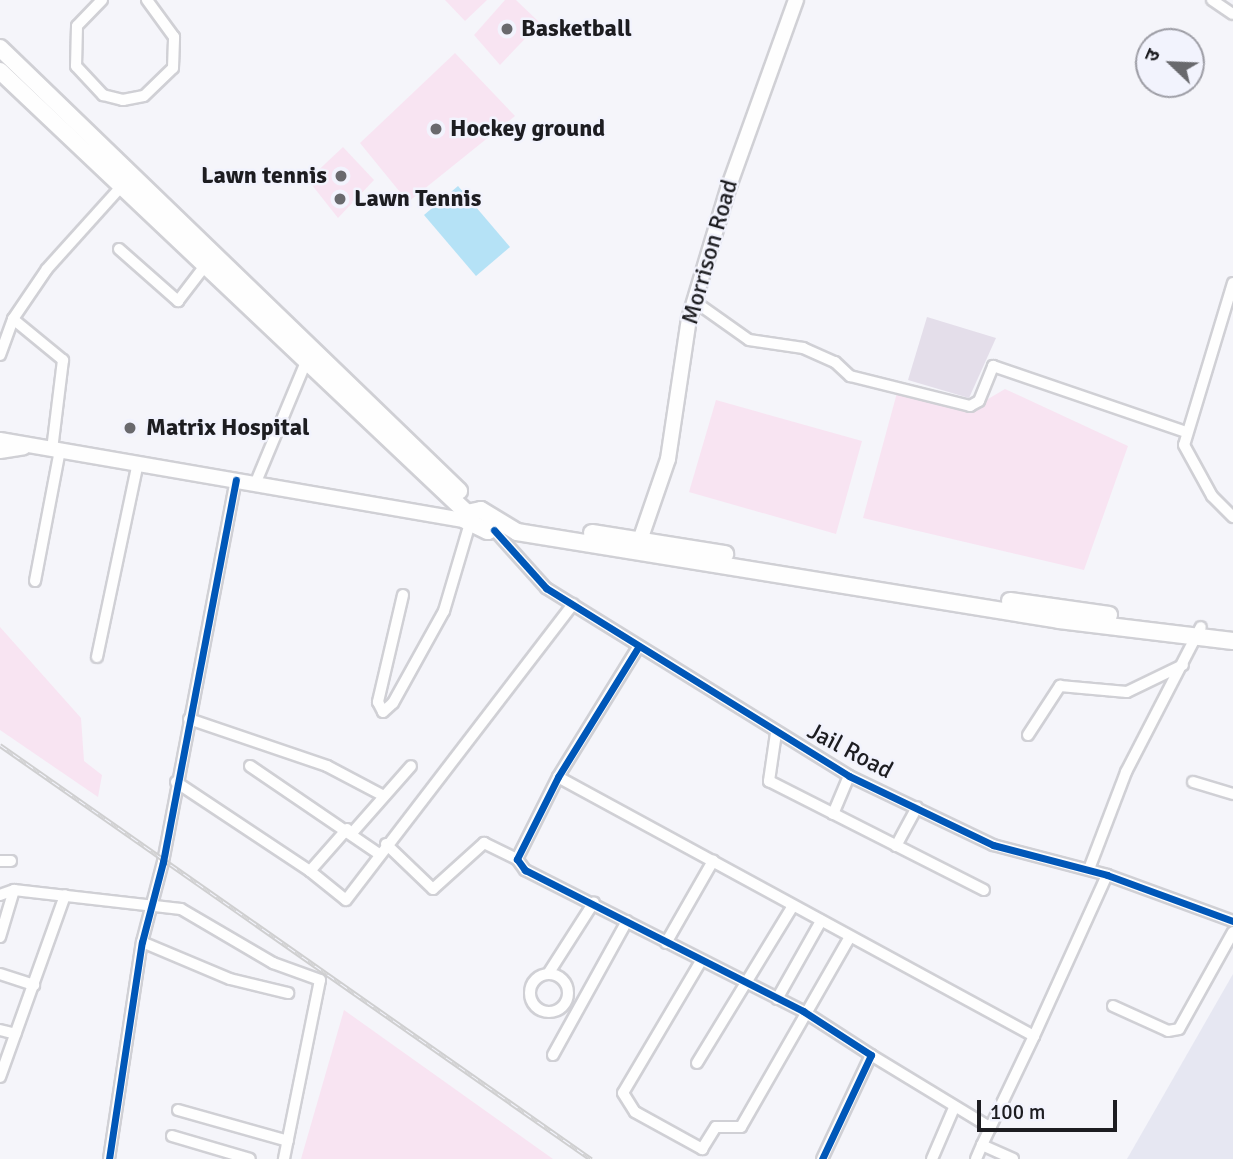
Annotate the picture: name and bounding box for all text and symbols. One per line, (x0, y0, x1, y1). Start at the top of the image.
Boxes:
place label: Basketball (521, 15, 632, 43)
marker: Basketball (499, 21, 515, 37)
north arrow (1135, 28, 1205, 98)
text: उ (1139, 46, 1166, 65)
place label: Hockey ground (450, 115, 605, 143)
marker: Hockey ground (428, 121, 444, 137)
place label: Lawn tennis (201, 162, 327, 190)
marker: Lawn tennis (333, 168, 349, 184)
street label: Morrison Road (676, 176, 744, 328)
place label: Lawn Tennis (354, 185, 481, 213)
marker: Lawn Tennis (332, 191, 348, 207)
place label: Matrix Hospital (146, 414, 309, 442)
marker: Matrix Hospital (120, 418, 140, 438)
street label: Jail Road (802, 717, 898, 785)
scale bar (981, 1086, 1121, 1130)
text: 100 m (990, 1099, 1045, 1125)

